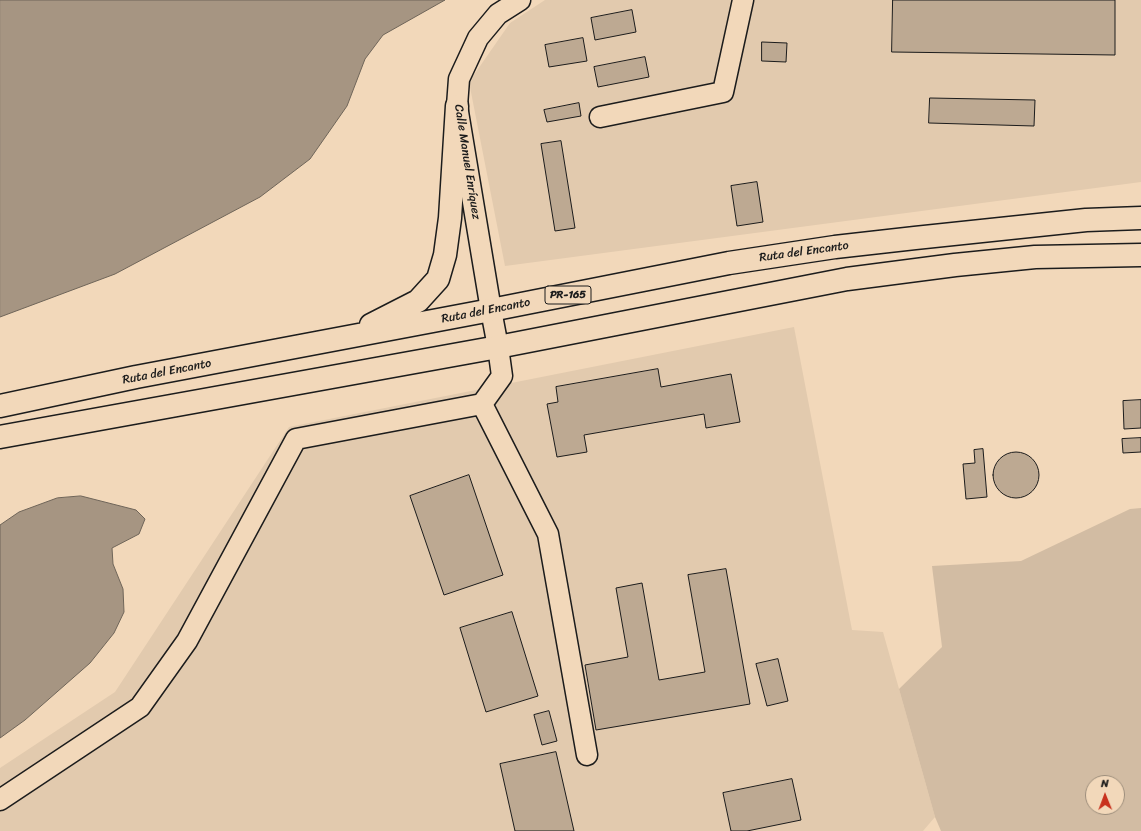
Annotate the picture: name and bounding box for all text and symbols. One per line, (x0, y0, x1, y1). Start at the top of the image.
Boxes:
street label: Calle Manuel Enríquez (451, 103, 483, 221)
street label: Ruta del Encanto (758, 239, 850, 265)
road number: PR-165 (545, 286, 591, 304)
street label: Ruta del Encanto (440, 295, 532, 327)
street label: Ruta del Encanto (121, 356, 213, 388)
text: N (1101, 774, 1109, 793)
north arrow (1085, 775, 1125, 815)

